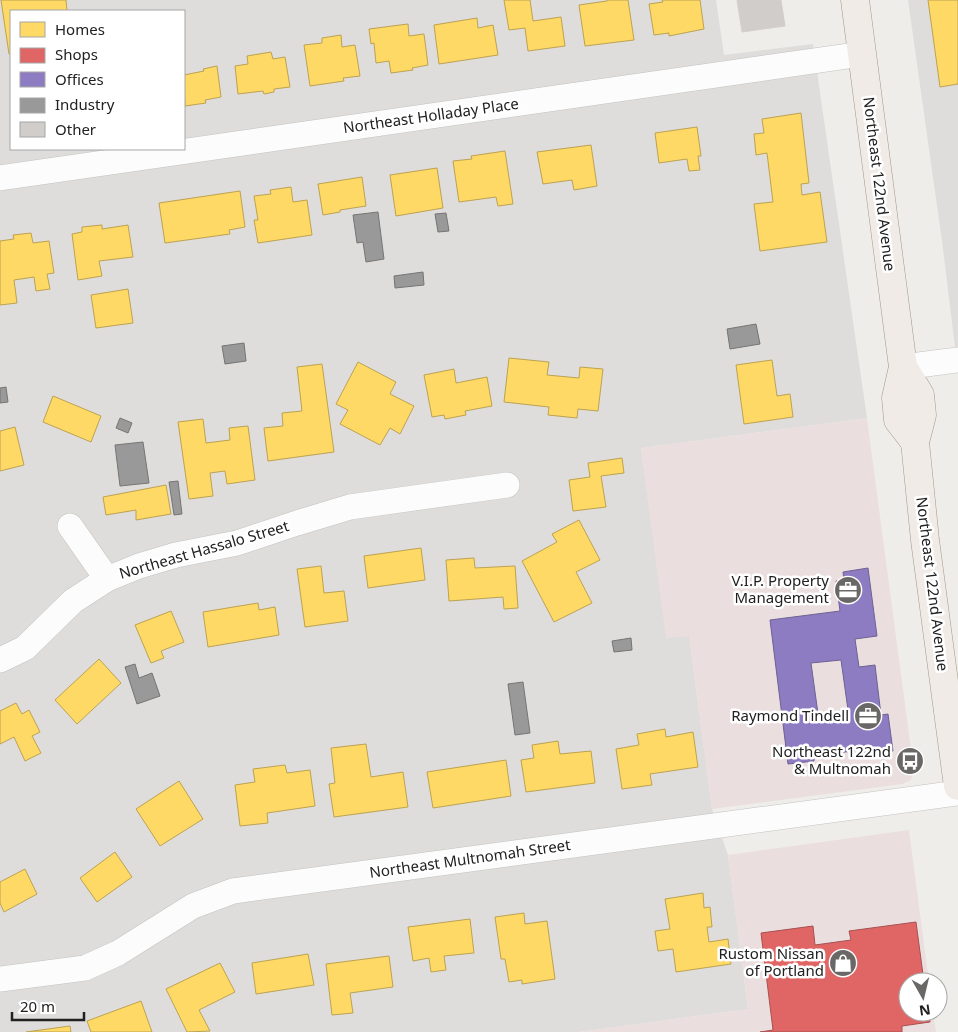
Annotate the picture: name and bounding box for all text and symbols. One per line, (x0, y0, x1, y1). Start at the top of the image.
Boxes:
legend (10, 10, 185, 150)
text: Homes (55, 19, 105, 39)
text: Shops (55, 44, 98, 64)
text: Offices (55, 69, 104, 89)
street label: Northeast Holladay Place (342, 93, 520, 137)
text: Industry (55, 94, 115, 114)
street label: Northeast 122nd Avenue (859, 96, 901, 272)
text: Other (55, 119, 96, 139)
street label: Northeast 122nd Avenue (912, 496, 954, 672)
street label: Northeast Hassalo Street (116, 515, 292, 583)
place label: V.I.P. Property Management (732, 570, 830, 607)
office icon: V.I.P. Property Management (833, 575, 863, 605)
office icon: Raymond Tindell (853, 701, 883, 731)
place label: Raymond Tindell (731, 705, 849, 725)
place label: Northeast 122nd & Multnomah (772, 741, 891, 778)
bus stop icon: Northeast 122nd & Multnomah (895, 746, 925, 776)
street label: Northeast Multnomah Street (368, 834, 572, 882)
place label: Rustom Nissan of Portland (718, 943, 824, 980)
shop icon: Rustom Nissan of Portland (828, 948, 858, 978)
north arrow (898, 972, 948, 1022)
scale bar (12, 990, 85, 1022)
text: 20 m (20, 996, 55, 1016)
text: N (918, 1000, 932, 1021)

